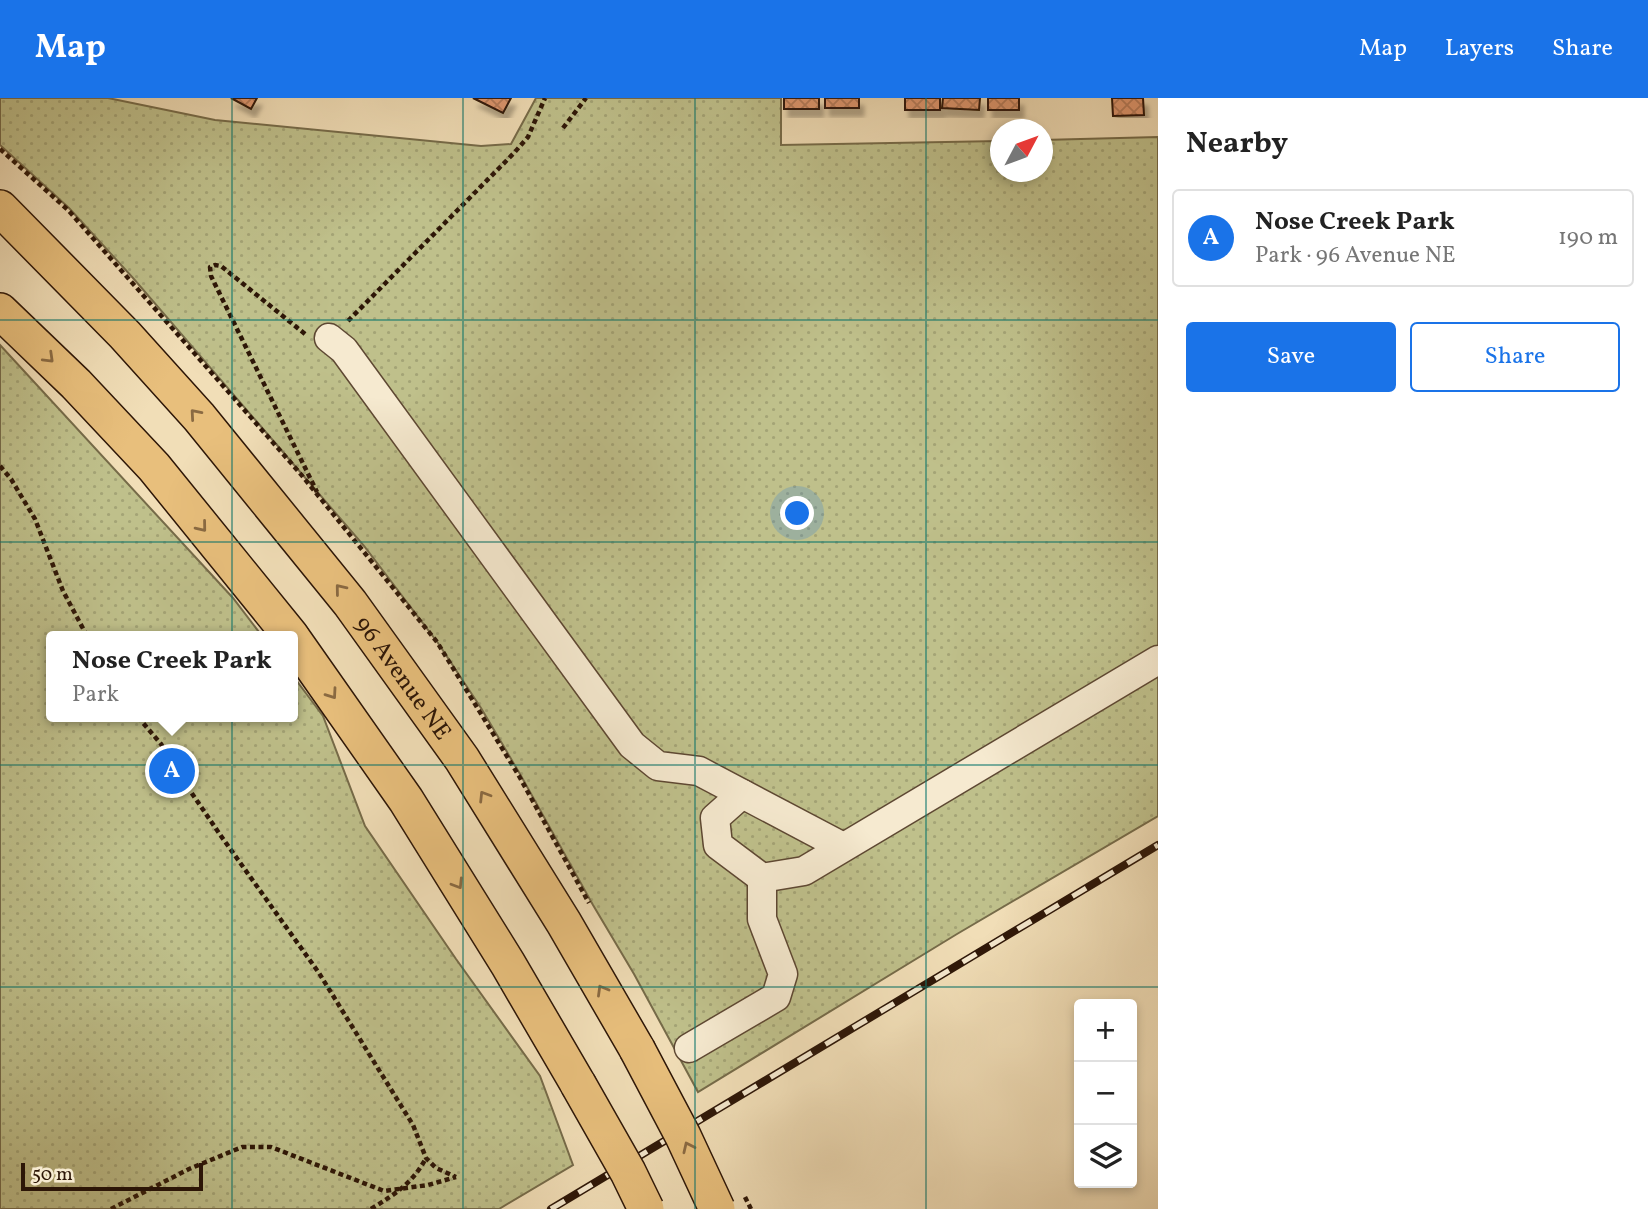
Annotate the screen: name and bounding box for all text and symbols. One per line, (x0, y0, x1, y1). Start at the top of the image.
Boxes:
text: Map (35, 26, 106, 72)
text: Map (1359, 32, 1407, 66)
text: Layers (1445, 32, 1514, 66)
text: Share (1552, 32, 1613, 66)
north arrow (990, 119, 1053, 182)
text: Nearby (1186, 123, 1288, 165)
text: Nose Creek Park (1255, 204, 1455, 240)
text: A (1203, 222, 1219, 254)
text: 190 m (1558, 222, 1618, 254)
text: Park · 96 Avenue NE (1255, 240, 1456, 272)
button: Save (1186, 322, 1396, 392)
button: Share (1410, 322, 1620, 392)
one-way arrow (41, 350, 54, 363)
one-way arrow (191, 409, 204, 422)
your location (780, 496, 814, 530)
one-way arrow (194, 518, 206, 531)
one-way arrow (335, 585, 348, 597)
street label: 96 Avenue NE (346, 609, 458, 748)
popup (46, 631, 298, 722)
text: Nose Creek Park (72, 643, 272, 679)
text: Park (72, 679, 119, 711)
one-way arrow (324, 686, 336, 699)
pin: A (149, 745, 195, 797)
one-way arrow (480, 790, 493, 803)
one-way arrow (449, 876, 462, 889)
one-way arrow (597, 985, 610, 998)
map controls (1074, 999, 1137, 1188)
button: + (1074, 999, 1137, 1062)
button: − (1074, 1062, 1137, 1125)
button: layers (1074, 1125, 1137, 1188)
one-way arrow (682, 1142, 696, 1154)
scale bar (21, 1160, 203, 1192)
text: 50 m (32, 1162, 73, 1188)

